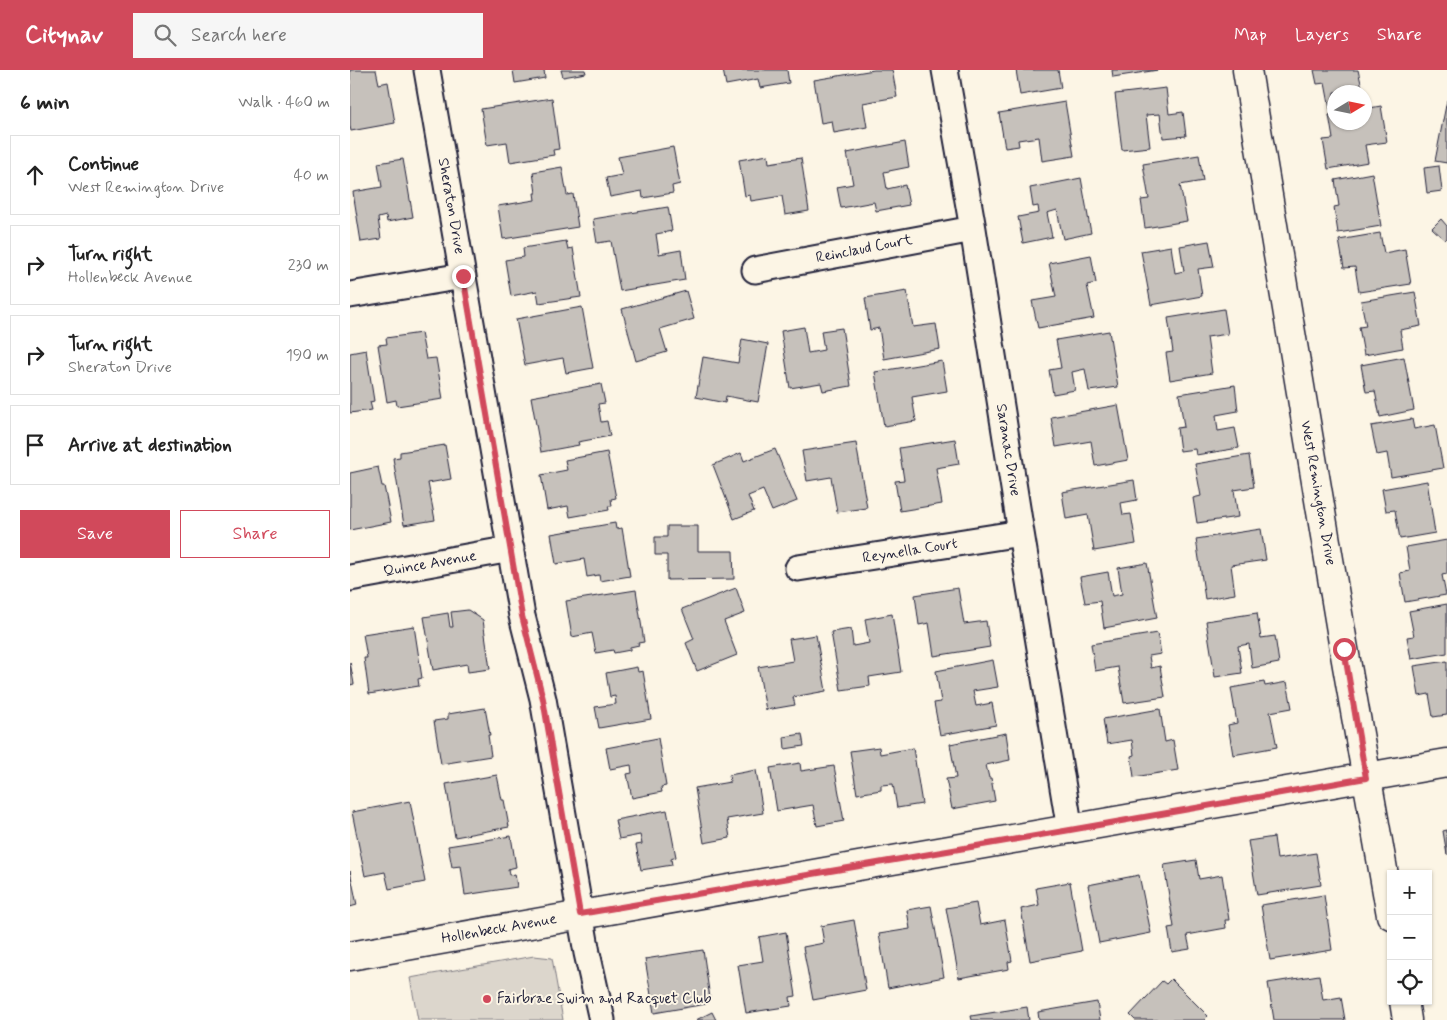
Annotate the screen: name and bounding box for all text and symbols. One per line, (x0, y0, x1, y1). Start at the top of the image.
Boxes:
search box (133, 13, 483, 58)
text: Citynav (25, 20, 103, 51)
icon: search (151, 21, 179, 49)
text: Search here (191, 23, 287, 48)
text: Map (1234, 23, 1267, 47)
text: Layers (1295, 23, 1349, 47)
text: Share (1377, 23, 1422, 47)
north arrow (1327, 85, 1372, 130)
text: 6 min (20, 89, 70, 117)
text: Walk · 460 m (238, 92, 330, 113)
text: Continue (68, 152, 139, 177)
street label: Sheraton Drive (433, 156, 469, 256)
icon: ahead (21, 161, 49, 189)
text: 40 m (293, 165, 329, 186)
text: West Remington Drive (68, 177, 224, 198)
street label: Reinclaud Court (814, 230, 914, 268)
text: Turn right (68, 242, 152, 267)
icon: right (21, 251, 49, 279)
text: 230 m (288, 255, 329, 276)
route end (452, 265, 475, 288)
text: Hollenbeck Avenue (68, 267, 193, 288)
text: Turn right (68, 332, 152, 357)
icon: right (21, 341, 49, 369)
text: 190 m (286, 345, 329, 366)
text: Sheraton Drive (68, 357, 172, 378)
street label: Saranac Drive (991, 402, 1025, 498)
street label: West Remington Drive (1295, 419, 1341, 567)
icon: arrive (21, 431, 49, 459)
text: Arrive at destination (68, 433, 232, 458)
button: Save (20, 510, 170, 558)
button: Share (180, 510, 330, 558)
street label: Reynella Court (861, 534, 959, 568)
street label: Quince Avenue (382, 546, 478, 582)
route start (1333, 638, 1356, 661)
map controls (1387, 870, 1432, 1005)
button: + (1387, 870, 1432, 915)
street label: Hollenbeck Avenue (440, 909, 558, 949)
button: − (1387, 915, 1432, 960)
button: locate (1387, 960, 1432, 1005)
place label: Fairbrae Swim and Racquet Club (497, 989, 711, 1009)
marker: Fairbrae Swim and Racquet Club (481, 993, 493, 1005)

